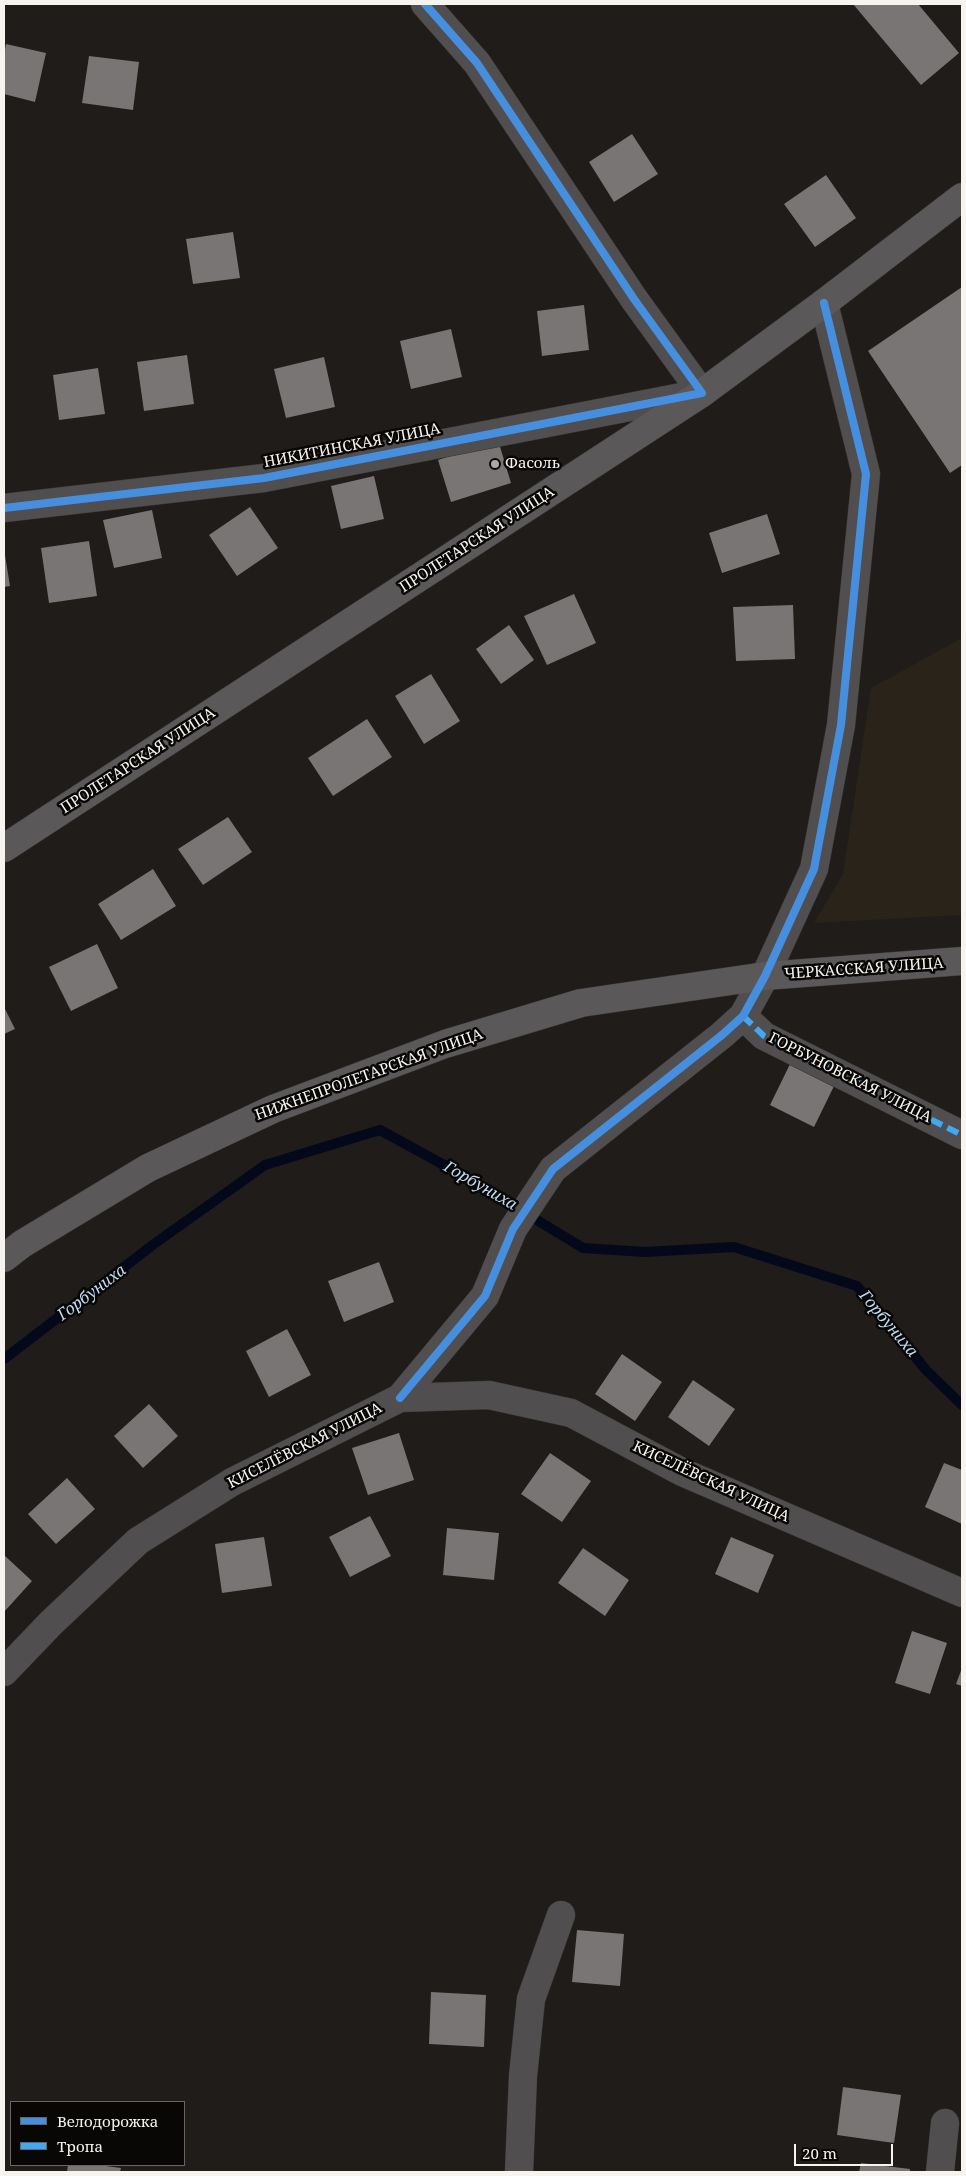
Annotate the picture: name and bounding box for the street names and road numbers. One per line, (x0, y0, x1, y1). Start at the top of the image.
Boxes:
street label: НИКИТИНСКАЯ УЛИЦА (262, 420, 442, 472)
street label: ПРОЛЕТАРСКАЯ УЛИЦА (396, 483, 558, 597)
street label: ПРОЛЕТАРСКАЯ УЛИЦА (57, 704, 219, 818)
street label: ЧЕРКАССКАЯ УЛИЦА (784, 954, 944, 984)
street label: НИЖНЕПРОЛЕТАРСКАЯ УЛИЦА (253, 1025, 485, 1125)
street label: ГОРБУНОВСКАЯ УЛИЦА (766, 1029, 934, 1127)
street label: КИСЕЛЁВСКАЯ УЛИЦА (225, 1399, 385, 1493)
street label: КИСЕЛЁВСКАЯ УЛИЦА (630, 1438, 792, 1526)

